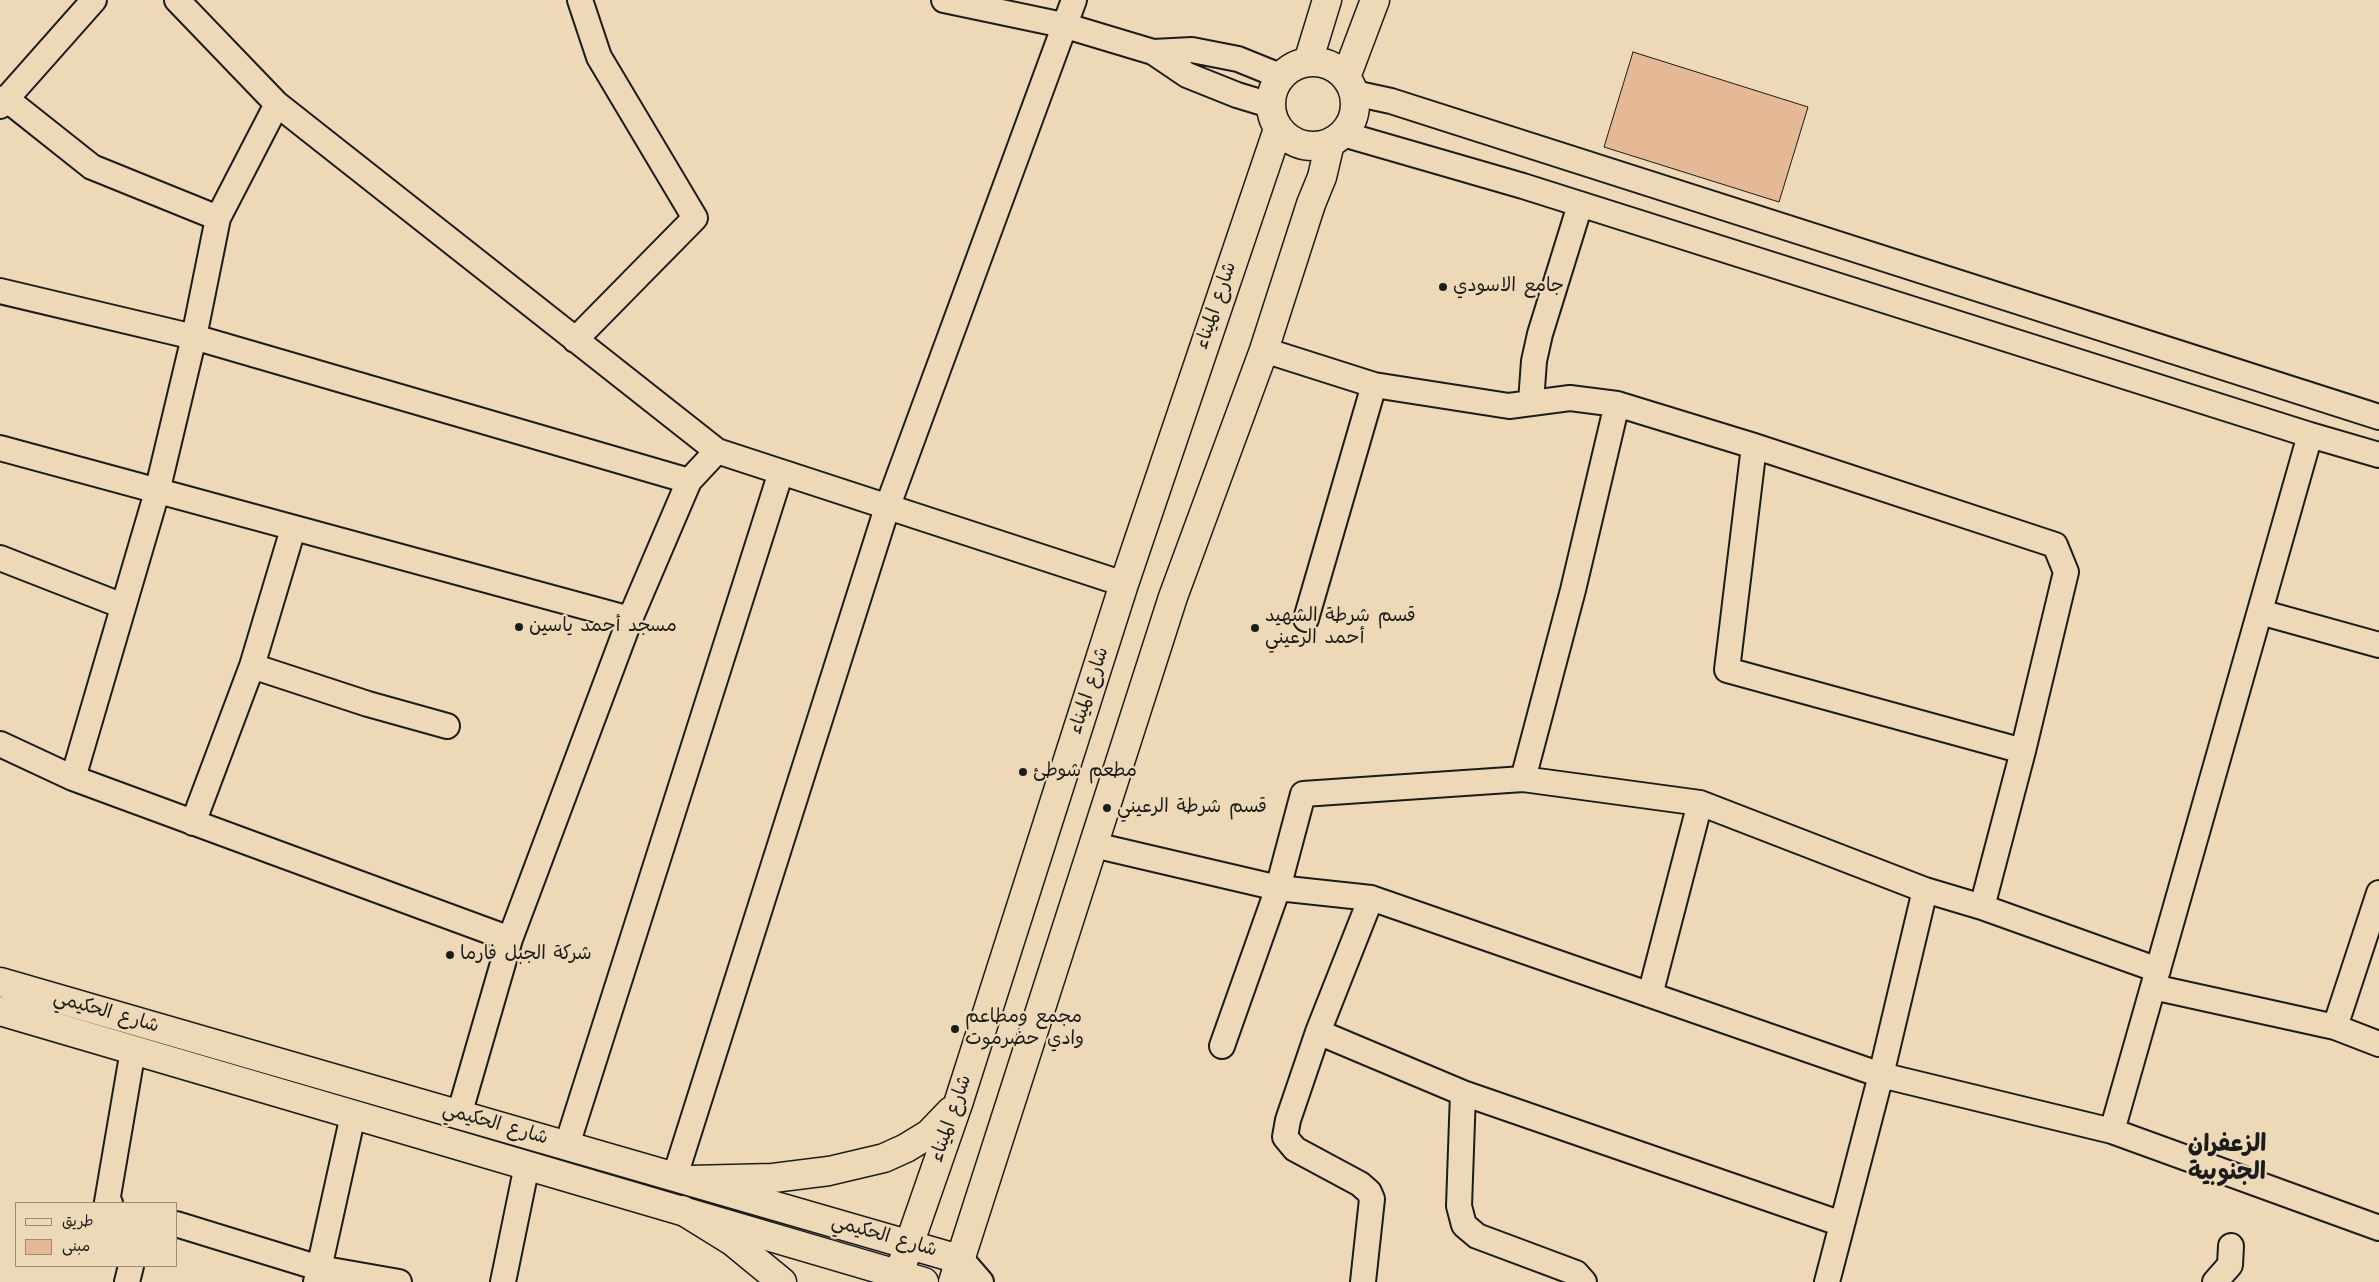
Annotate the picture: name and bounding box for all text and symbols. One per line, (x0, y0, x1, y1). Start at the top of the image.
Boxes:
street label: شارع الميناء (1191, 259, 1243, 353)
place label: جامع الاسودي (1453, 276, 1564, 298)
marker: جامع الاسودي (1437, 281, 1449, 293)
place label: قسم شرطة الشهيد أحمد الرعيني (1265, 606, 1416, 650)
place label: مسجد أحمد ياسين (529, 616, 677, 638)
marker: مسجد أحمد ياسين (513, 621, 525, 633)
marker: قسم شرطة الشهيد أحمد الرعيني (1249, 622, 1261, 634)
street label: شارع الميناء (1065, 644, 1115, 738)
place label: مطعم شوطئ (1033, 761, 1137, 783)
marker: مطعم شوطئ (1017, 766, 1029, 778)
place label: قسم شرطة الرعيني (1117, 797, 1267, 819)
marker: قسم شرطة الرعيني (1101, 802, 1113, 814)
place label: شركة الجبل فارما (460, 944, 592, 966)
marker: شركة الجبل فارما (444, 949, 456, 961)
street label: شارع الحكيمي (51, 987, 161, 1039)
place label: مجمع ومطاعم وادي حضرموت (965, 1007, 1084, 1051)
marker: مجمع ومطاعم وادي حضرموت (949, 1023, 961, 1035)
street label: شارع الميناء (926, 1072, 978, 1166)
street label: شارع الحكيمي (440, 1099, 550, 1151)
district label: الزعفران الجنوبية (2188, 1132, 2266, 1188)
legend (15, 1202, 178, 1267)
text: طريق (62, 1211, 94, 1232)
street label: شارع الحكيمي (829, 1211, 939, 1263)
text: مبنى (62, 1236, 90, 1257)

